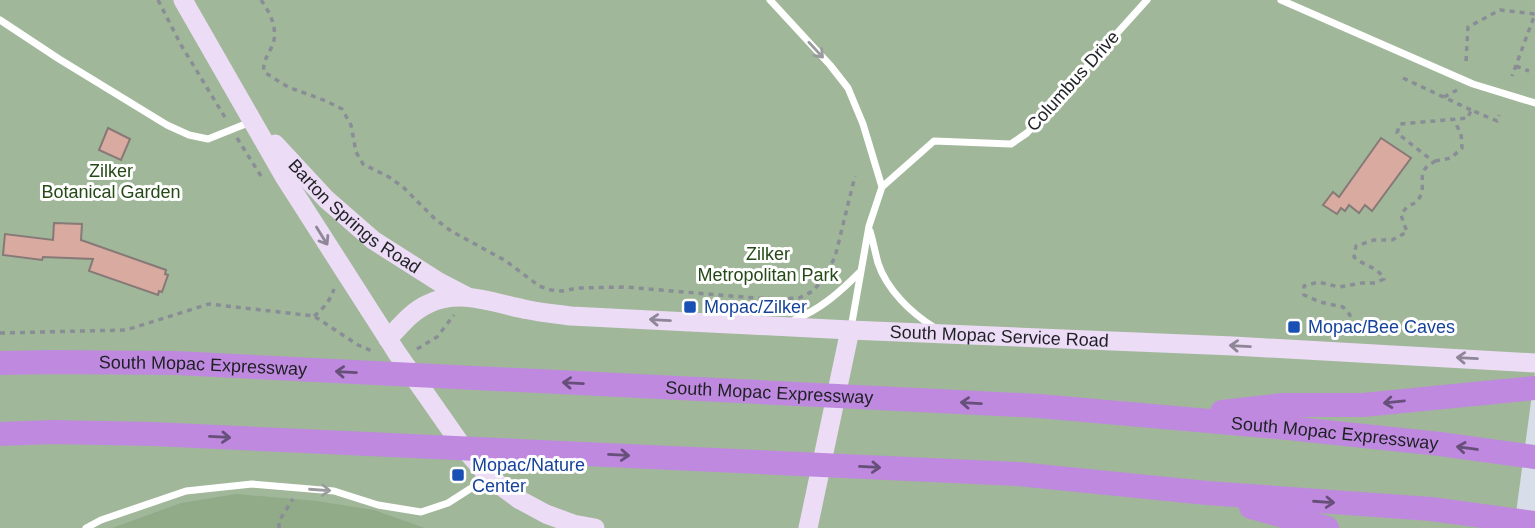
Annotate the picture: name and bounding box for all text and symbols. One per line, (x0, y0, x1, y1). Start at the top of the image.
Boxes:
street label: Columbus Drive (1023, 27, 1123, 135)
one-way arrow (808, 41, 825, 58)
street label: Barton Springs Road (284, 155, 424, 278)
park label: Zilker Botanical Garden (41, 161, 181, 202)
one-way arrow (314, 226, 329, 245)
park label: Zilker Metropolitan Park (697, 244, 840, 285)
place label: Mopac/Zilker (704, 297, 807, 317)
marker: Mopac/Zilker (682, 299, 698, 315)
one-way arrow (648, 313, 671, 326)
place label: Mopac/Bee Caves (1308, 317, 1455, 337)
marker: Mopac/Bee Caves (1286, 319, 1302, 335)
street label: South Mopac Service Road (889, 322, 1109, 351)
one-way arrow (1229, 339, 1251, 352)
one-way arrow (1456, 351, 1479, 364)
street label: South Mopac Expressway (99, 352, 307, 380)
one-way arrow (334, 365, 357, 378)
one-way arrow (562, 376, 585, 389)
street label: South Mopac Expressway (665, 377, 874, 408)
one-way arrow (960, 396, 983, 409)
one-way arrow (1383, 396, 1406, 409)
street label: South Mopac Expressway (1230, 413, 1439, 454)
one-way arrow (208, 431, 231, 444)
one-way arrow (1456, 441, 1479, 454)
one-way arrow (607, 449, 630, 462)
place label: Mopac/Nature Center (472, 455, 585, 496)
one-way arrow (859, 461, 881, 474)
marker: Mopac/Nature Center (450, 467, 466, 483)
one-way arrow (308, 484, 330, 497)
one-way arrow (1312, 496, 1335, 509)

